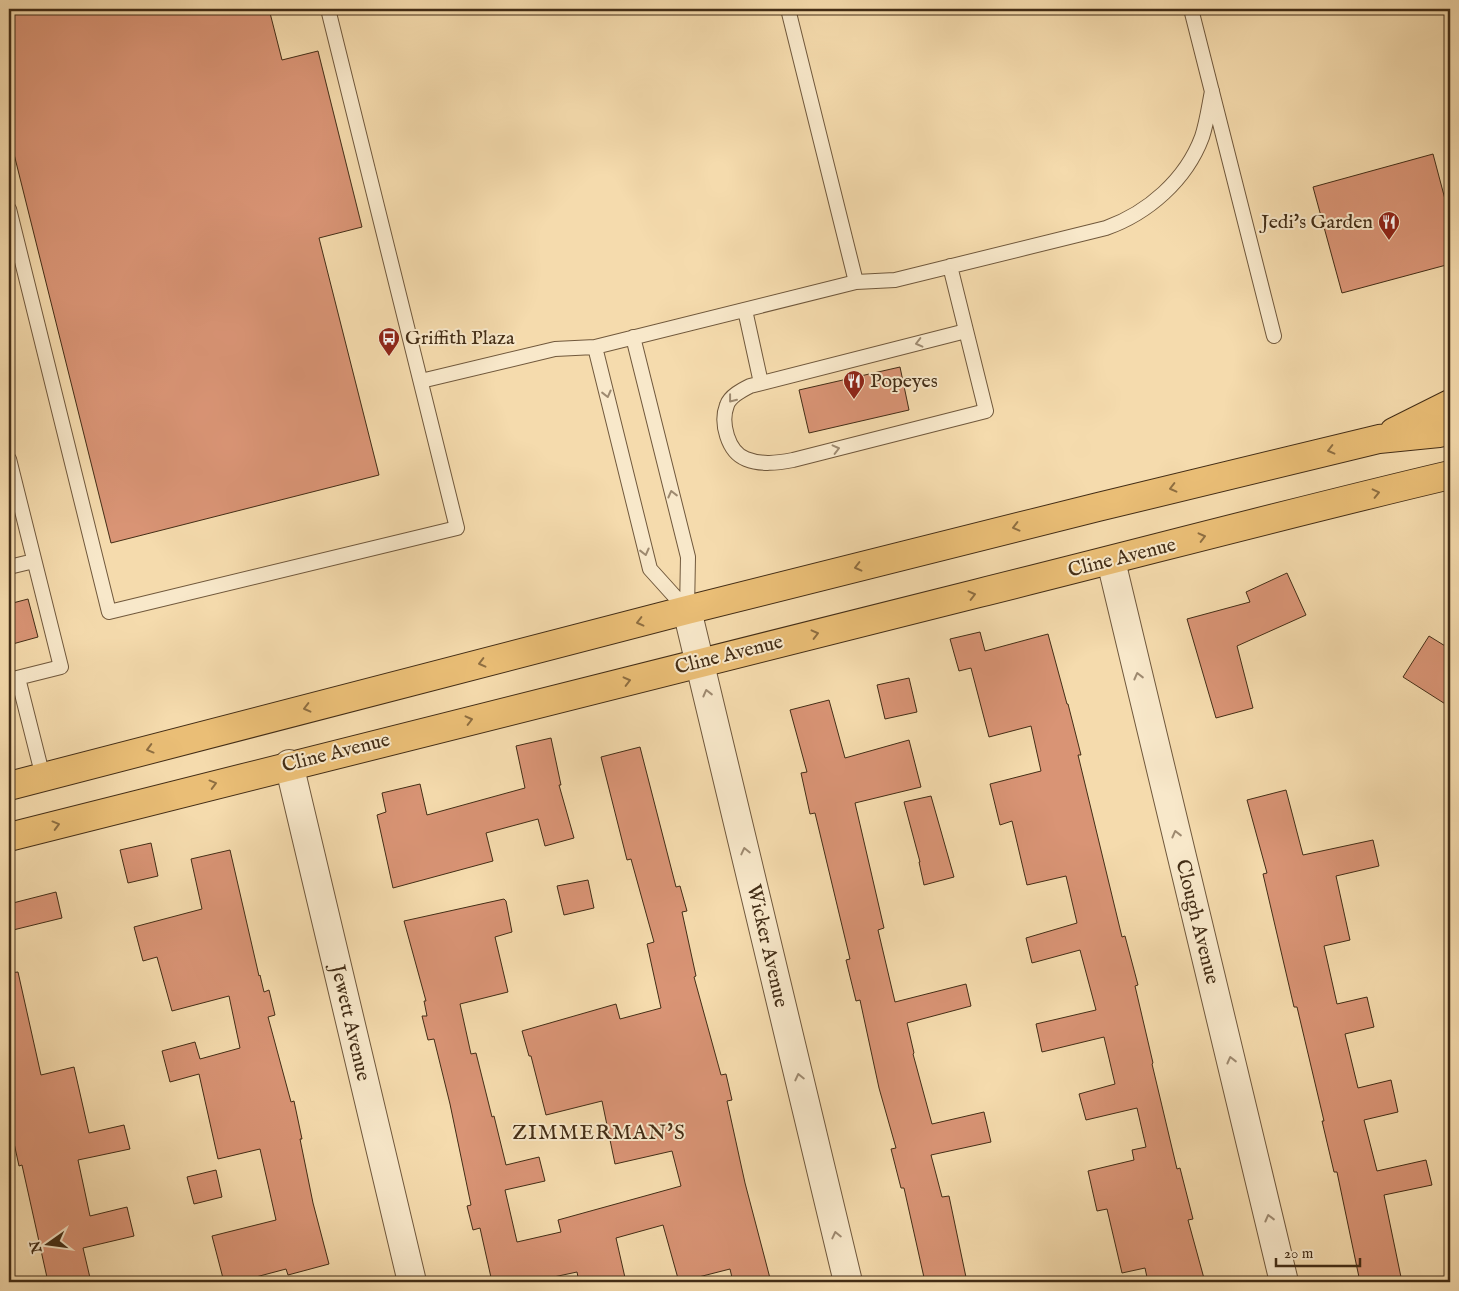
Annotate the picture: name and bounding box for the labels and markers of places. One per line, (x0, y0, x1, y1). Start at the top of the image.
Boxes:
place label: Jedi's Garden (1259, 210, 1373, 235)
restaurant icon: Jedi's Garden (1377, 210, 1401, 241)
bus stop icon: Griffith Plaza (377, 326, 401, 357)
place label: Griffith Plaza (405, 326, 515, 351)
restaurant icon: Popeyes (842, 369, 866, 400)
place label: Popeyes (870, 369, 938, 394)

